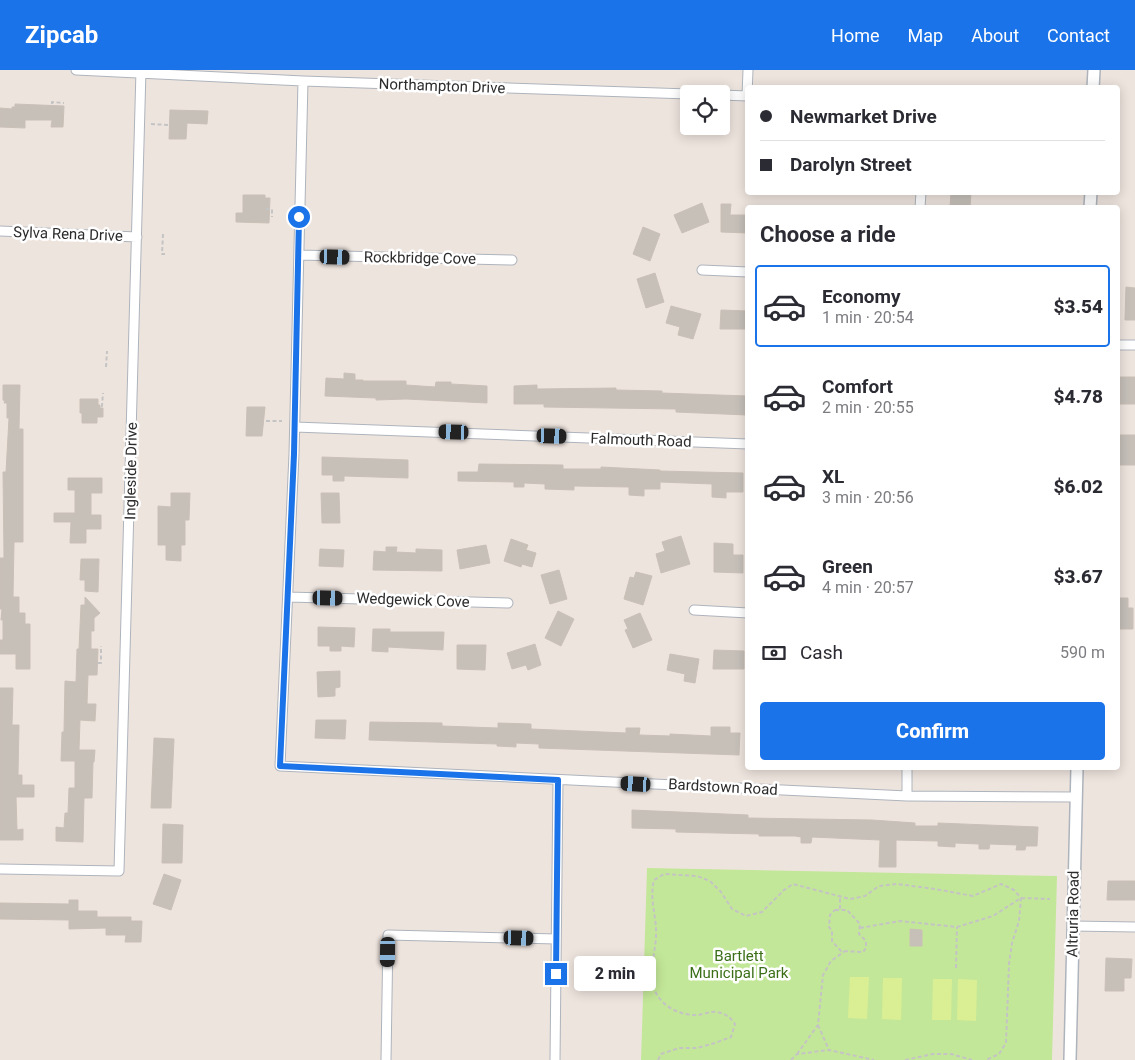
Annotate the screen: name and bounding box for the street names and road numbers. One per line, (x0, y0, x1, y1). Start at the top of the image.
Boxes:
street label: Northampton Drive (378, 75, 506, 97)
street label: Sylva Rena Drive (13, 223, 123, 245)
street label: Rockbridge Cove (364, 248, 476, 268)
street label: Ingleside Drive (121, 422, 141, 520)
street label: Falmouth Road (590, 429, 692, 451)
street label: Wedgewick Cove (356, 589, 470, 611)
street label: Bardstown Road (668, 775, 778, 799)
street label: Altruria Road (1063, 870, 1083, 958)

